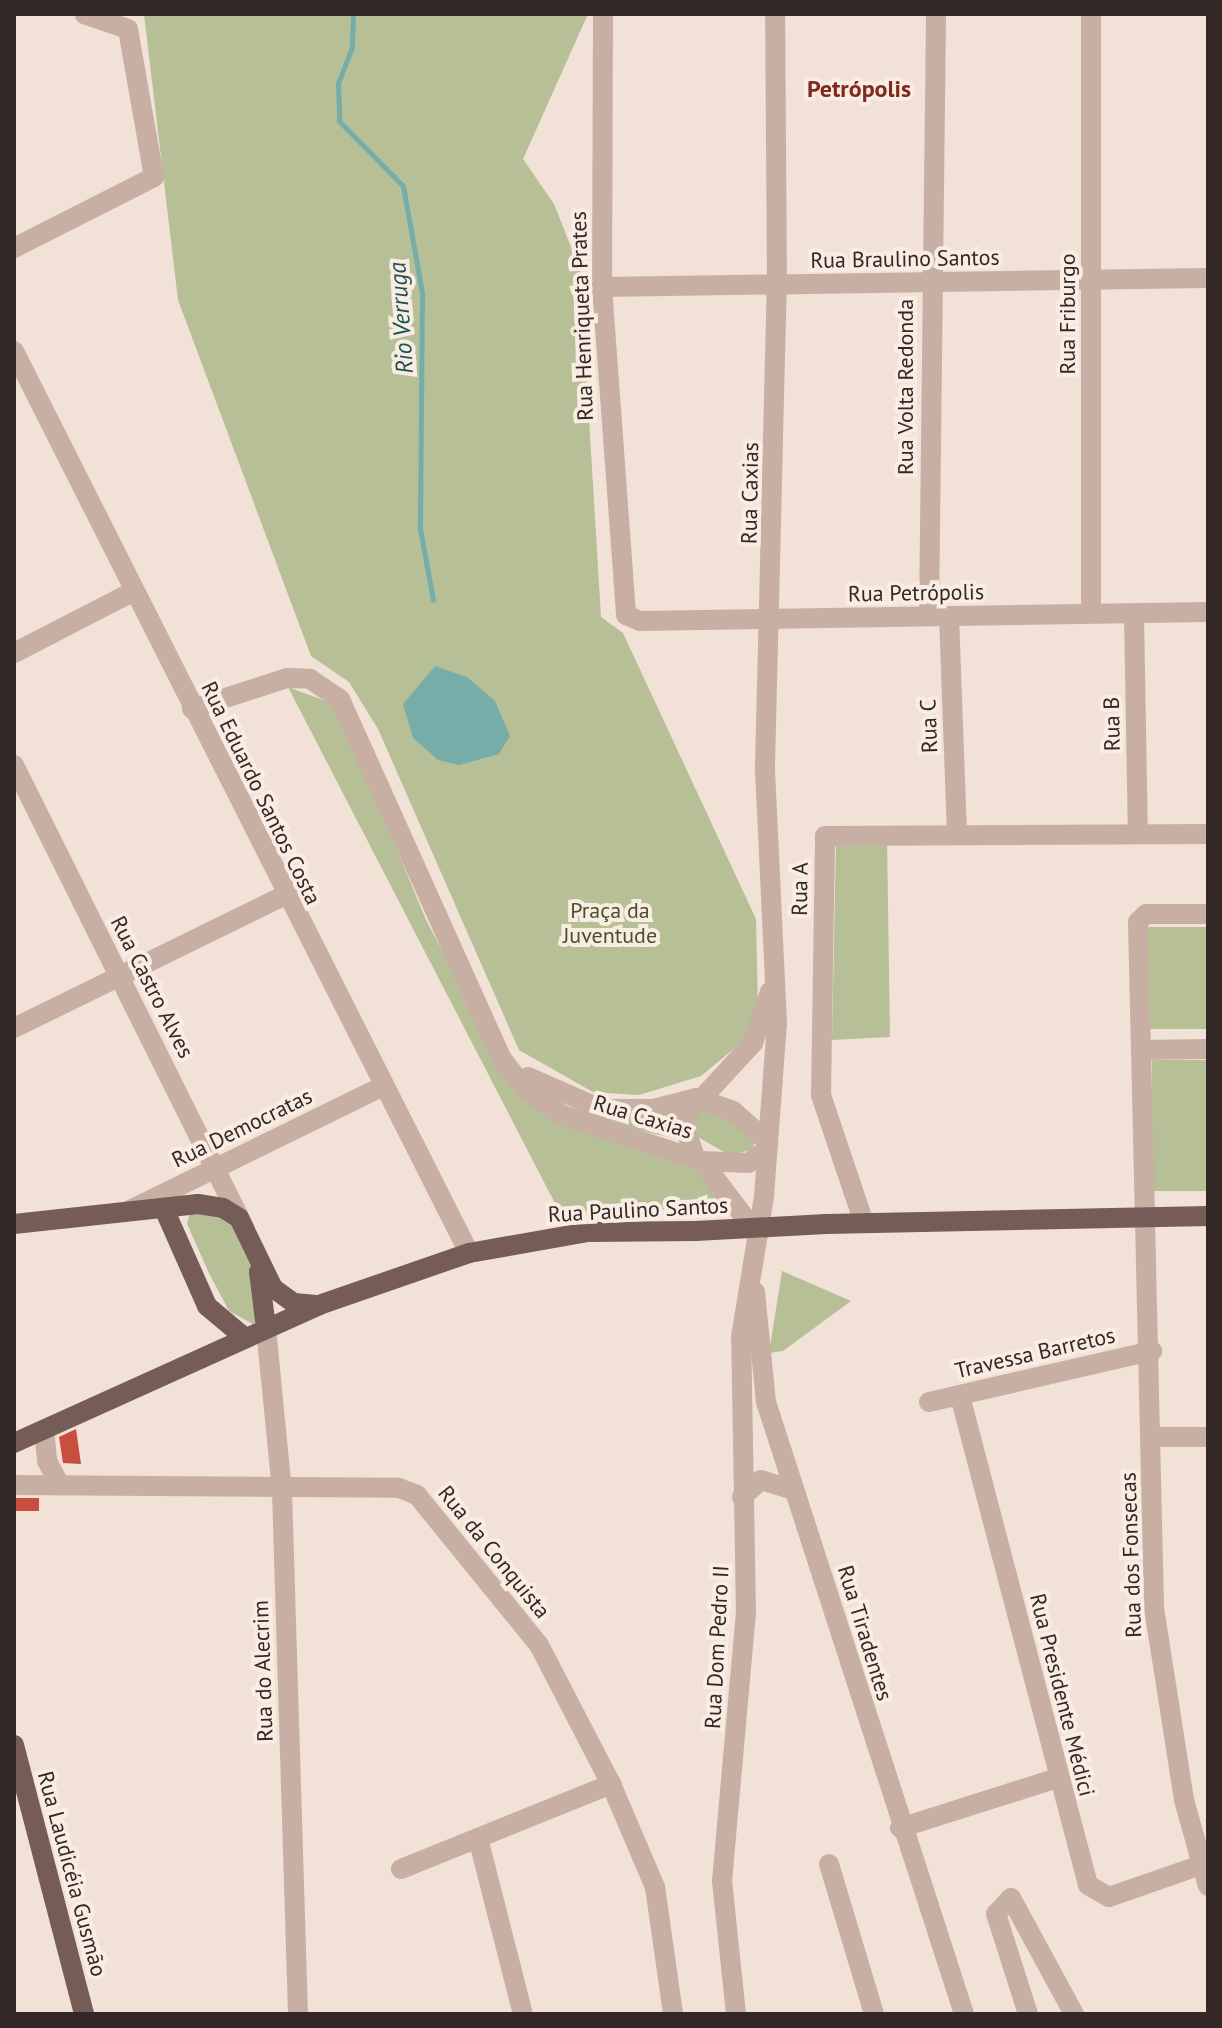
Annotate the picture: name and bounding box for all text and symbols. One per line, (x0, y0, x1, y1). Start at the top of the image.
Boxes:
district label: Petrópolis (807, 75, 911, 103)
street label: Rua Henriqueta Prates (565, 211, 599, 421)
street label: Rua Braulino Santos (810, 244, 1000, 274)
street label: Rua Friburgo (1055, 253, 1081, 375)
water label: Rio Verruga (383, 261, 419, 375)
street label: Rua Volta Redonda (893, 299, 919, 475)
street label: Rua Caxias (736, 442, 764, 544)
street label: Rua Petrópolis (848, 579, 984, 607)
street label: Rua Eduardo Santos Costa (195, 677, 327, 909)
street label: Rua B (1098, 697, 1126, 751)
street label: Rua C (915, 699, 943, 753)
street label: Rua A (786, 862, 814, 916)
park label: Praça da Juventude (563, 897, 657, 948)
street label: Rua Castro Alves (105, 911, 199, 1063)
street label: Rua Democratas (168, 1083, 316, 1173)
street label: Rua Caxias (590, 1089, 696, 1145)
street label: Rua Paulino Santos (547, 1192, 729, 1228)
street label: Travessa Barretos (952, 1322, 1118, 1384)
street label: Rua dos Fonsecas (1115, 1472, 1147, 1638)
street label: Rua da Conquista (432, 1480, 556, 1624)
street label: Rua Tiradentes (832, 1562, 898, 1704)
street label: Rua Dom Pedro II (700, 1564, 734, 1730)
street label: Rua Presidente Médici (1024, 1591, 1100, 1799)
street label: Rua do Alecrim (247, 1599, 279, 1743)
street label: Rua Laudicéia Gusmão (32, 1768, 112, 1980)

